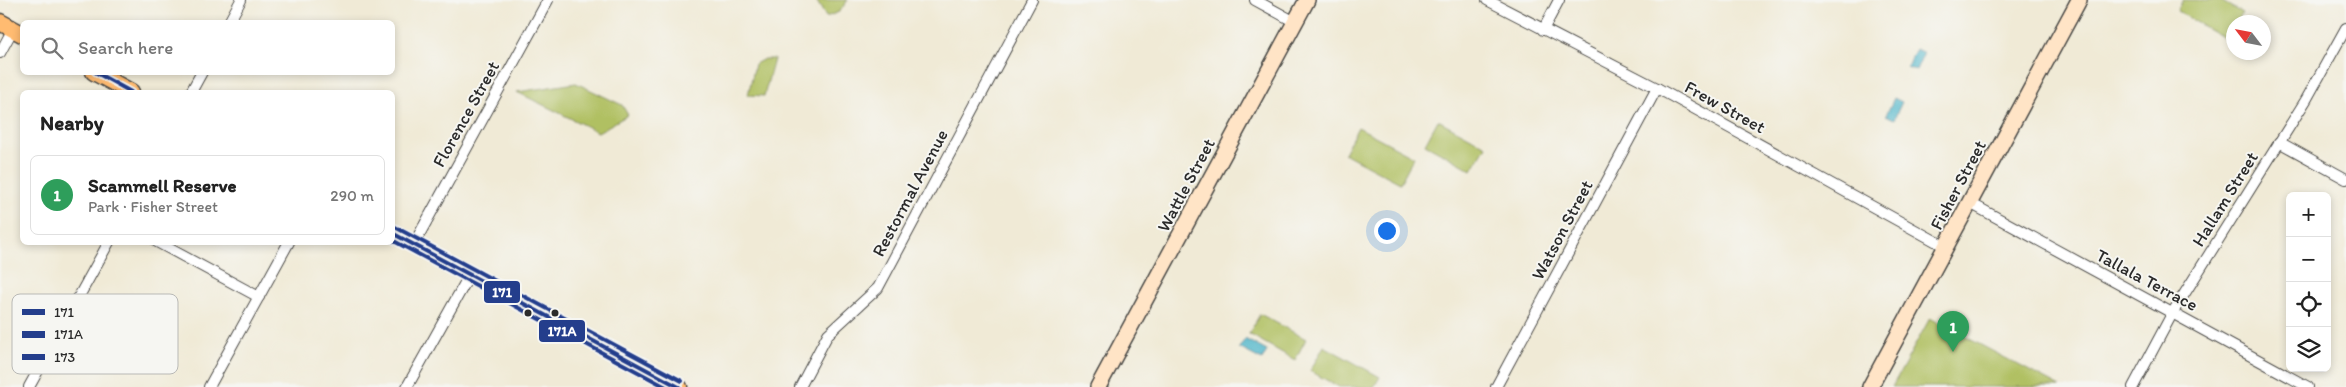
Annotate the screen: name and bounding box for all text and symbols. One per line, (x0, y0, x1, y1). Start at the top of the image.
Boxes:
north arrow (2226, 15, 2271, 60)
search box (20, 20, 395, 75)
icon: search (38, 34, 66, 62)
text: Search here (78, 36, 173, 59)
street label: Florence Street (428, 57, 504, 171)
street label: Frew Street (1681, 76, 1770, 138)
text: Nearby (40, 110, 104, 135)
street label: Restormal Avenue (867, 126, 953, 260)
street label: Wattle Street (1152, 134, 1220, 235)
street label: Fisher Street (1925, 136, 1991, 234)
street label: Hallam Street (2187, 147, 2263, 251)
text: Scammell Reserve (88, 174, 236, 197)
street label: Watson Street (1526, 176, 1598, 284)
text: 1 (53, 186, 61, 205)
text: 290 m (330, 186, 374, 205)
map controls (2286, 192, 2331, 372)
button: + (2286, 192, 2331, 237)
text: Park · Fisher Street (88, 197, 218, 216)
your location (1374, 218, 1400, 244)
button: − (2286, 237, 2331, 282)
street label: Tallala Terrace (2092, 244, 2202, 316)
line badge: 171 (483, 280, 521, 304)
button: locate (2286, 282, 2331, 327)
text: 171 (492, 284, 512, 301)
legend (12, 294, 178, 374)
text: 171 (54, 304, 74, 321)
unlabelled marker (523, 308, 533, 318)
unlabelled marker (550, 308, 560, 318)
pin: 1 (1937, 311, 1969, 352)
line badge: 171A (538, 319, 586, 343)
text: 171A (548, 323, 577, 340)
text: 171A (54, 326, 83, 343)
button: layers (2286, 327, 2331, 372)
text: 173 (54, 349, 75, 366)

